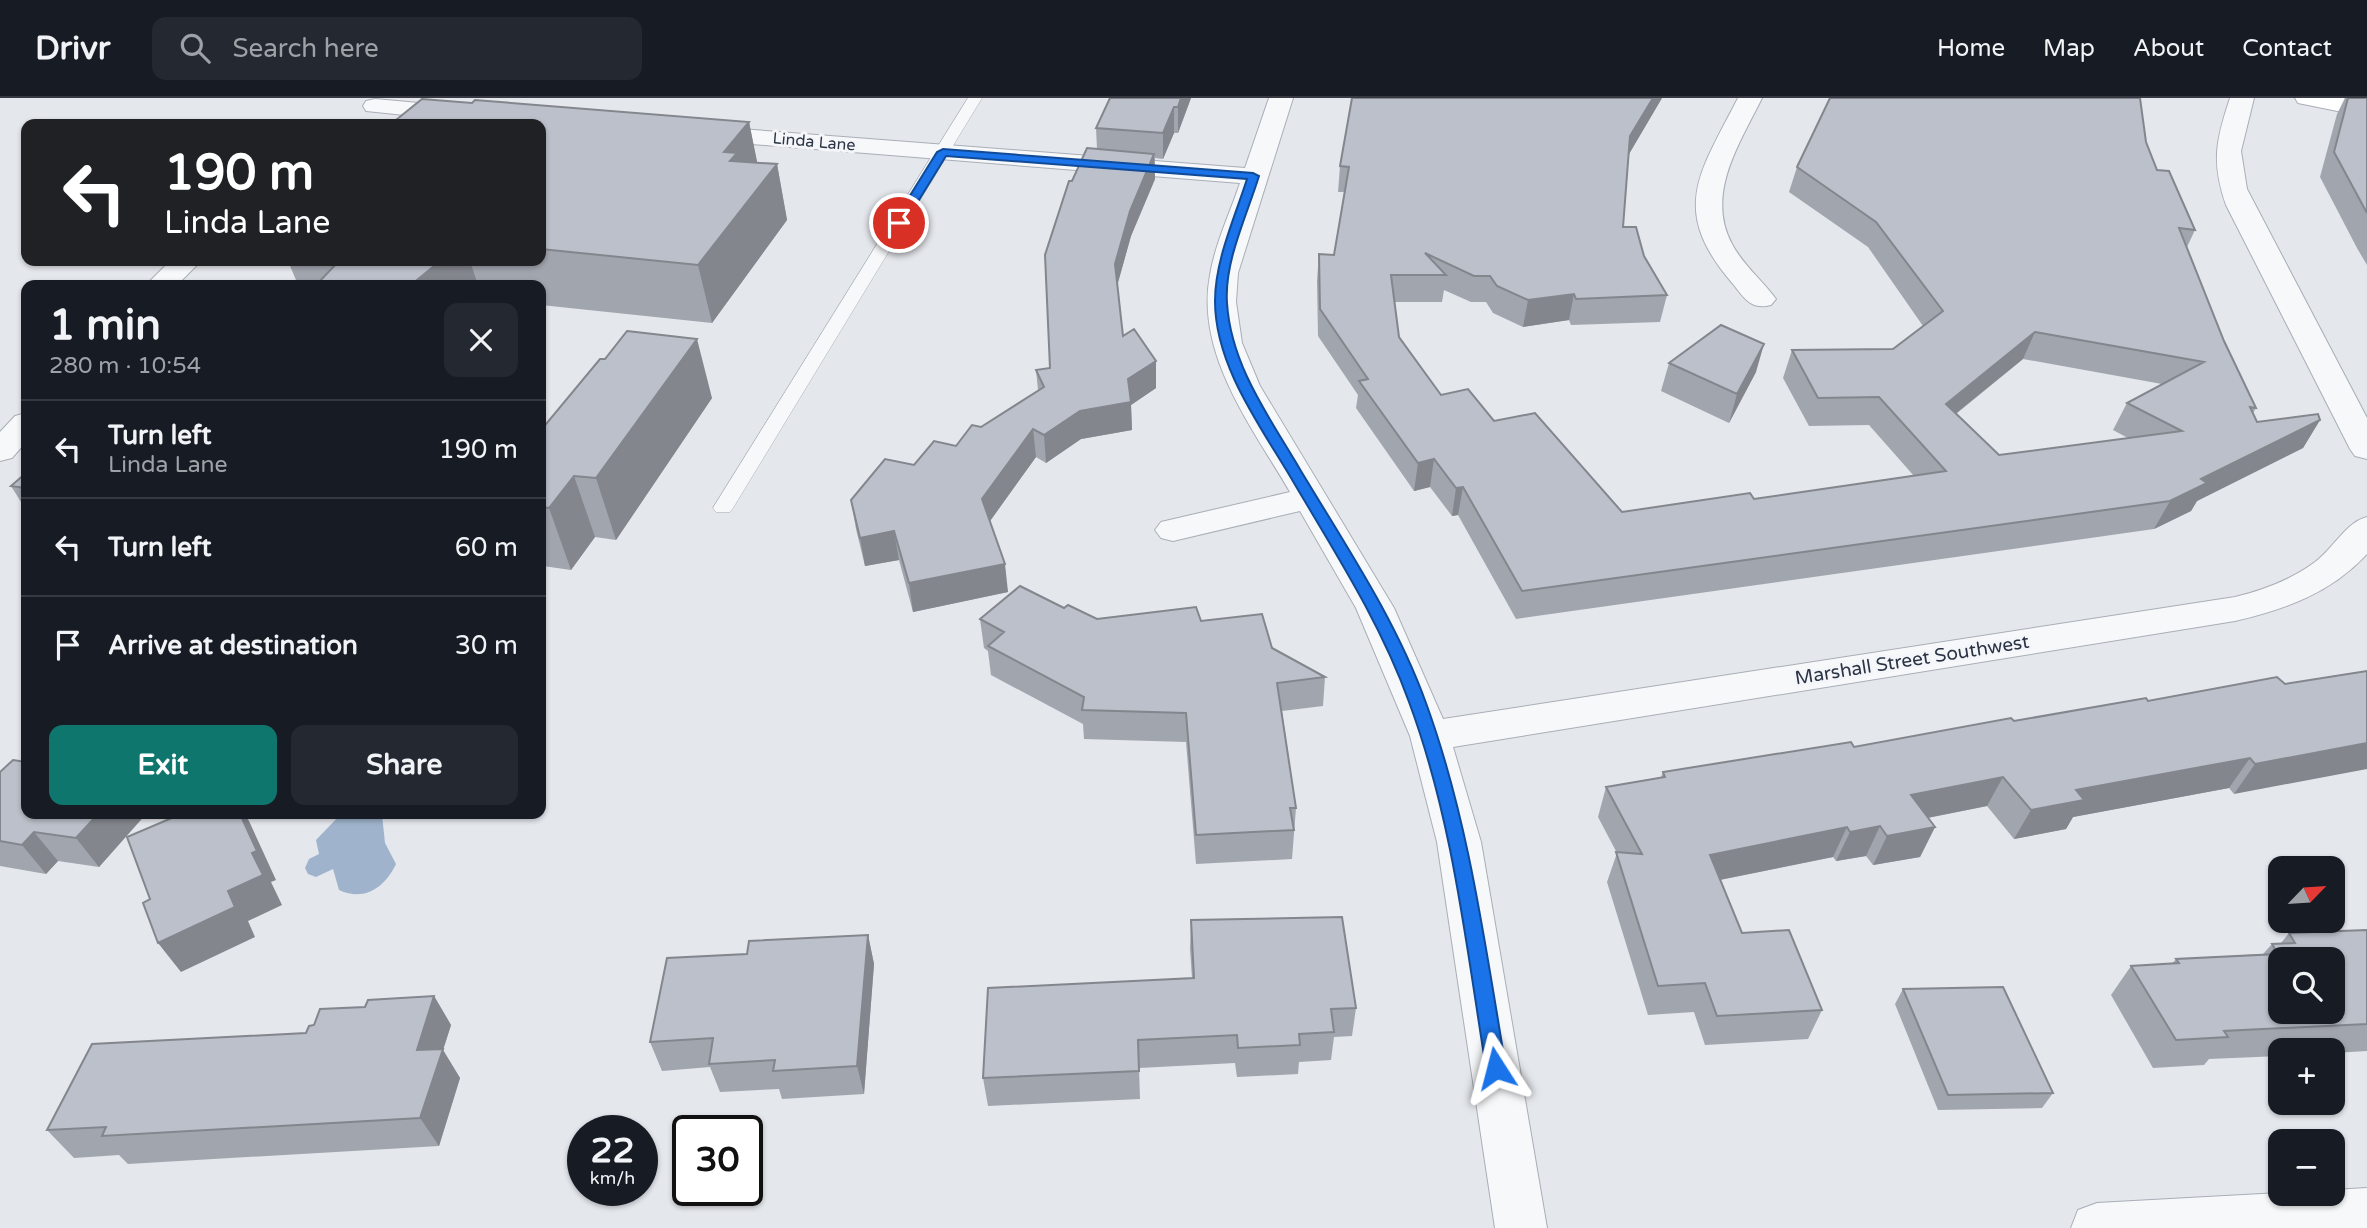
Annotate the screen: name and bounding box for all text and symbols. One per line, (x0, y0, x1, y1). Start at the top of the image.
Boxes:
search box (152, 17, 642, 80)
text: Drivr (35, 29, 110, 68)
icon: search (176, 29, 214, 67)
text: Search here (232, 33, 379, 64)
text: Home (1937, 34, 2005, 63)
text: Map (2043, 34, 2095, 63)
text: About (2133, 34, 2204, 63)
text: Contact (2242, 34, 2332, 63)
street label: Linda Lane (772, 128, 856, 156)
text: 190 m (164, 144, 314, 203)
icon: left (49, 147, 140, 238)
pin (869, 193, 929, 253)
text: Linda Lane (164, 204, 330, 242)
icon: arrive (880, 204, 918, 242)
text: 1 min (49, 300, 161, 351)
button: close (444, 303, 518, 377)
text: 280 m · 10:54 (49, 352, 201, 380)
text: Turn left (108, 420, 211, 451)
icon: left (49, 430, 87, 468)
text: 190 m (438, 434, 518, 465)
text: Linda Lane (108, 451, 228, 479)
icon: left (49, 528, 87, 566)
text: Turn left (108, 532, 211, 563)
text: 60 m (455, 532, 518, 563)
icon: arrive (49, 626, 87, 664)
text: Arrive at destination (108, 630, 358, 661)
text: 30 m (455, 630, 518, 661)
street label: Marshall Street Southwest (1793, 631, 2031, 689)
button: Exit (49, 725, 277, 805)
button: Share (291, 725, 518, 805)
north arrow (2268, 856, 2345, 933)
map controls (2268, 856, 2345, 1206)
button: search (2268, 947, 2345, 1024)
position arrow (1459, 1031, 1533, 1105)
button: + (2268, 1038, 2345, 1115)
speed limit sign: 30 (672, 1115, 763, 1206)
button: − (2268, 1129, 2345, 1206)
text: 22 (591, 1130, 634, 1172)
text: km/h (590, 1167, 635, 1189)

